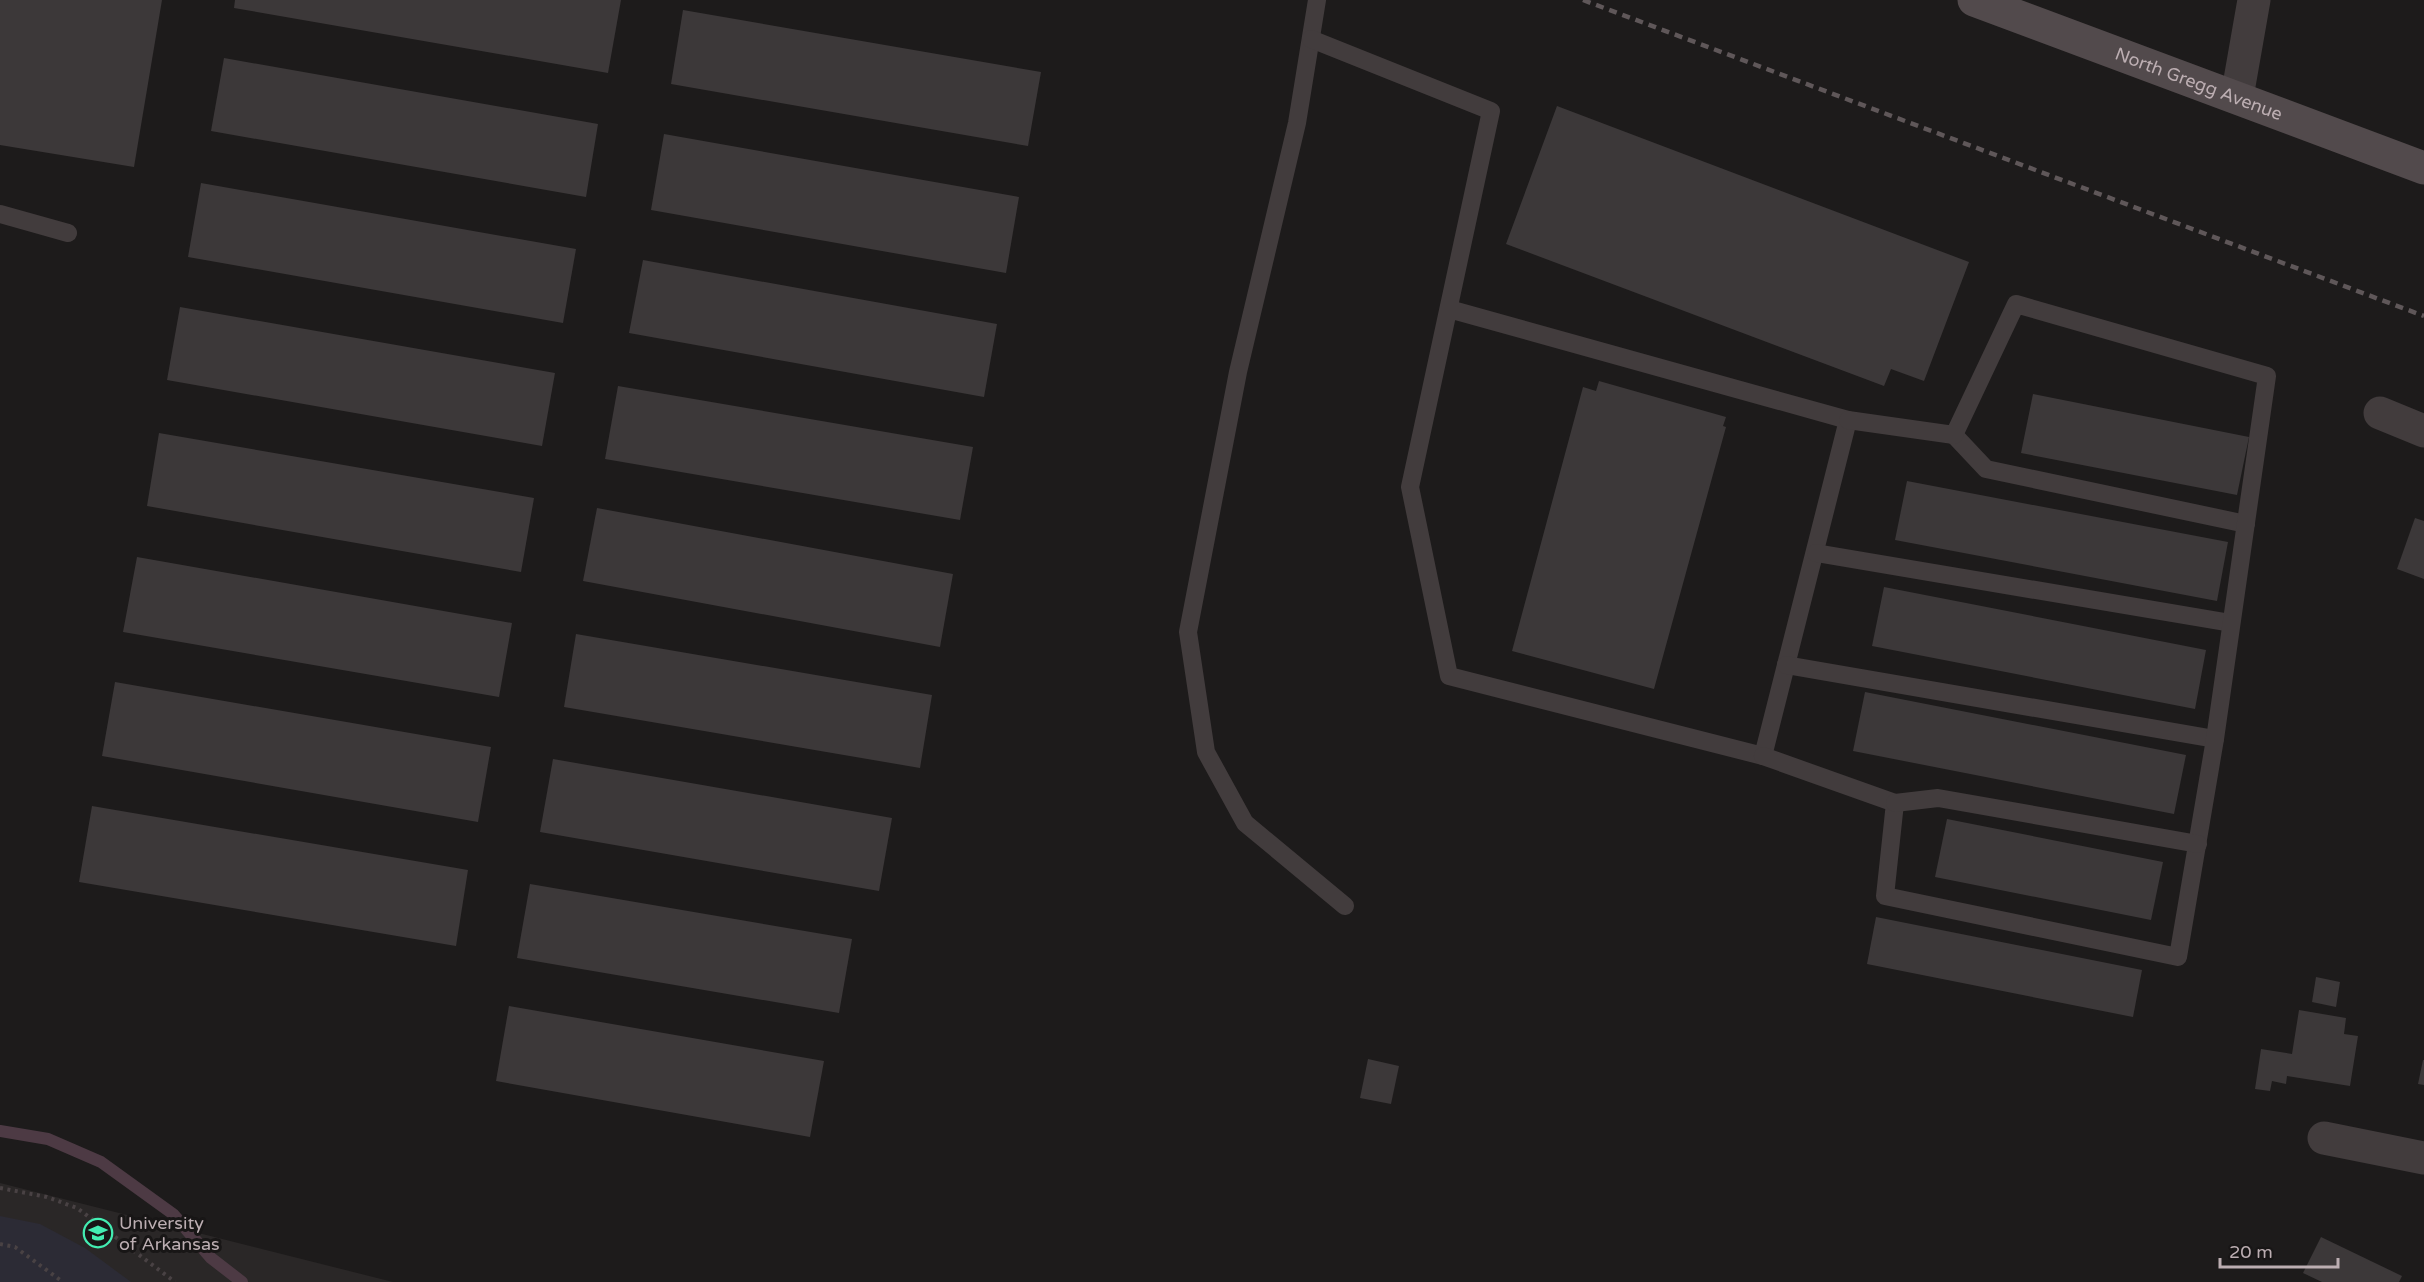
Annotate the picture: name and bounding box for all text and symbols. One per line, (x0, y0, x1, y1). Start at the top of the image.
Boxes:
street label: North Gregg Avenue (2112, 43, 2286, 125)
place label: University of Arkansas (119, 1212, 220, 1255)
school or university icon: University of Arkansas (82, 1217, 114, 1249)
scale bar (2220, 1231, 2338, 1269)
text: 20 m (2229, 1241, 2273, 1263)

